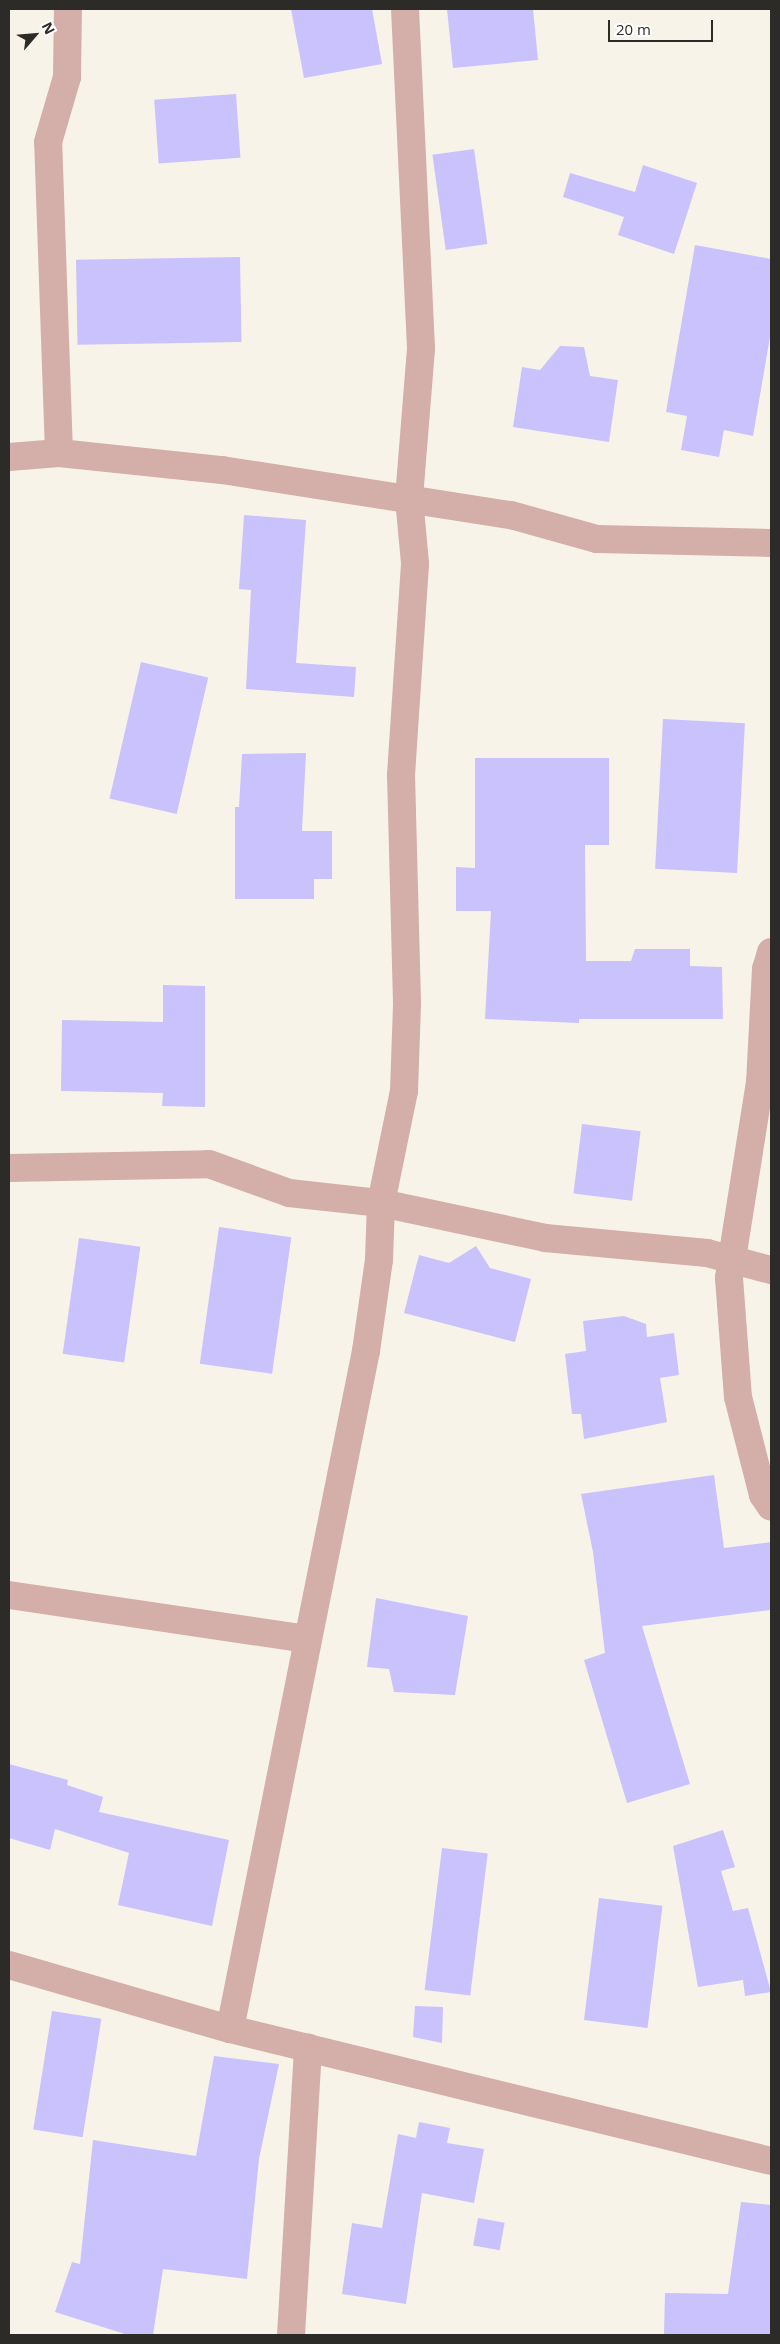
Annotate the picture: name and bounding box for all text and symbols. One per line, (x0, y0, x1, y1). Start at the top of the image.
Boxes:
north arrow (10, 10, 60, 60)
scale bar (610, 10, 715, 42)
text: N (38, 19, 60, 37)
text: 20 m (616, 19, 651, 39)

